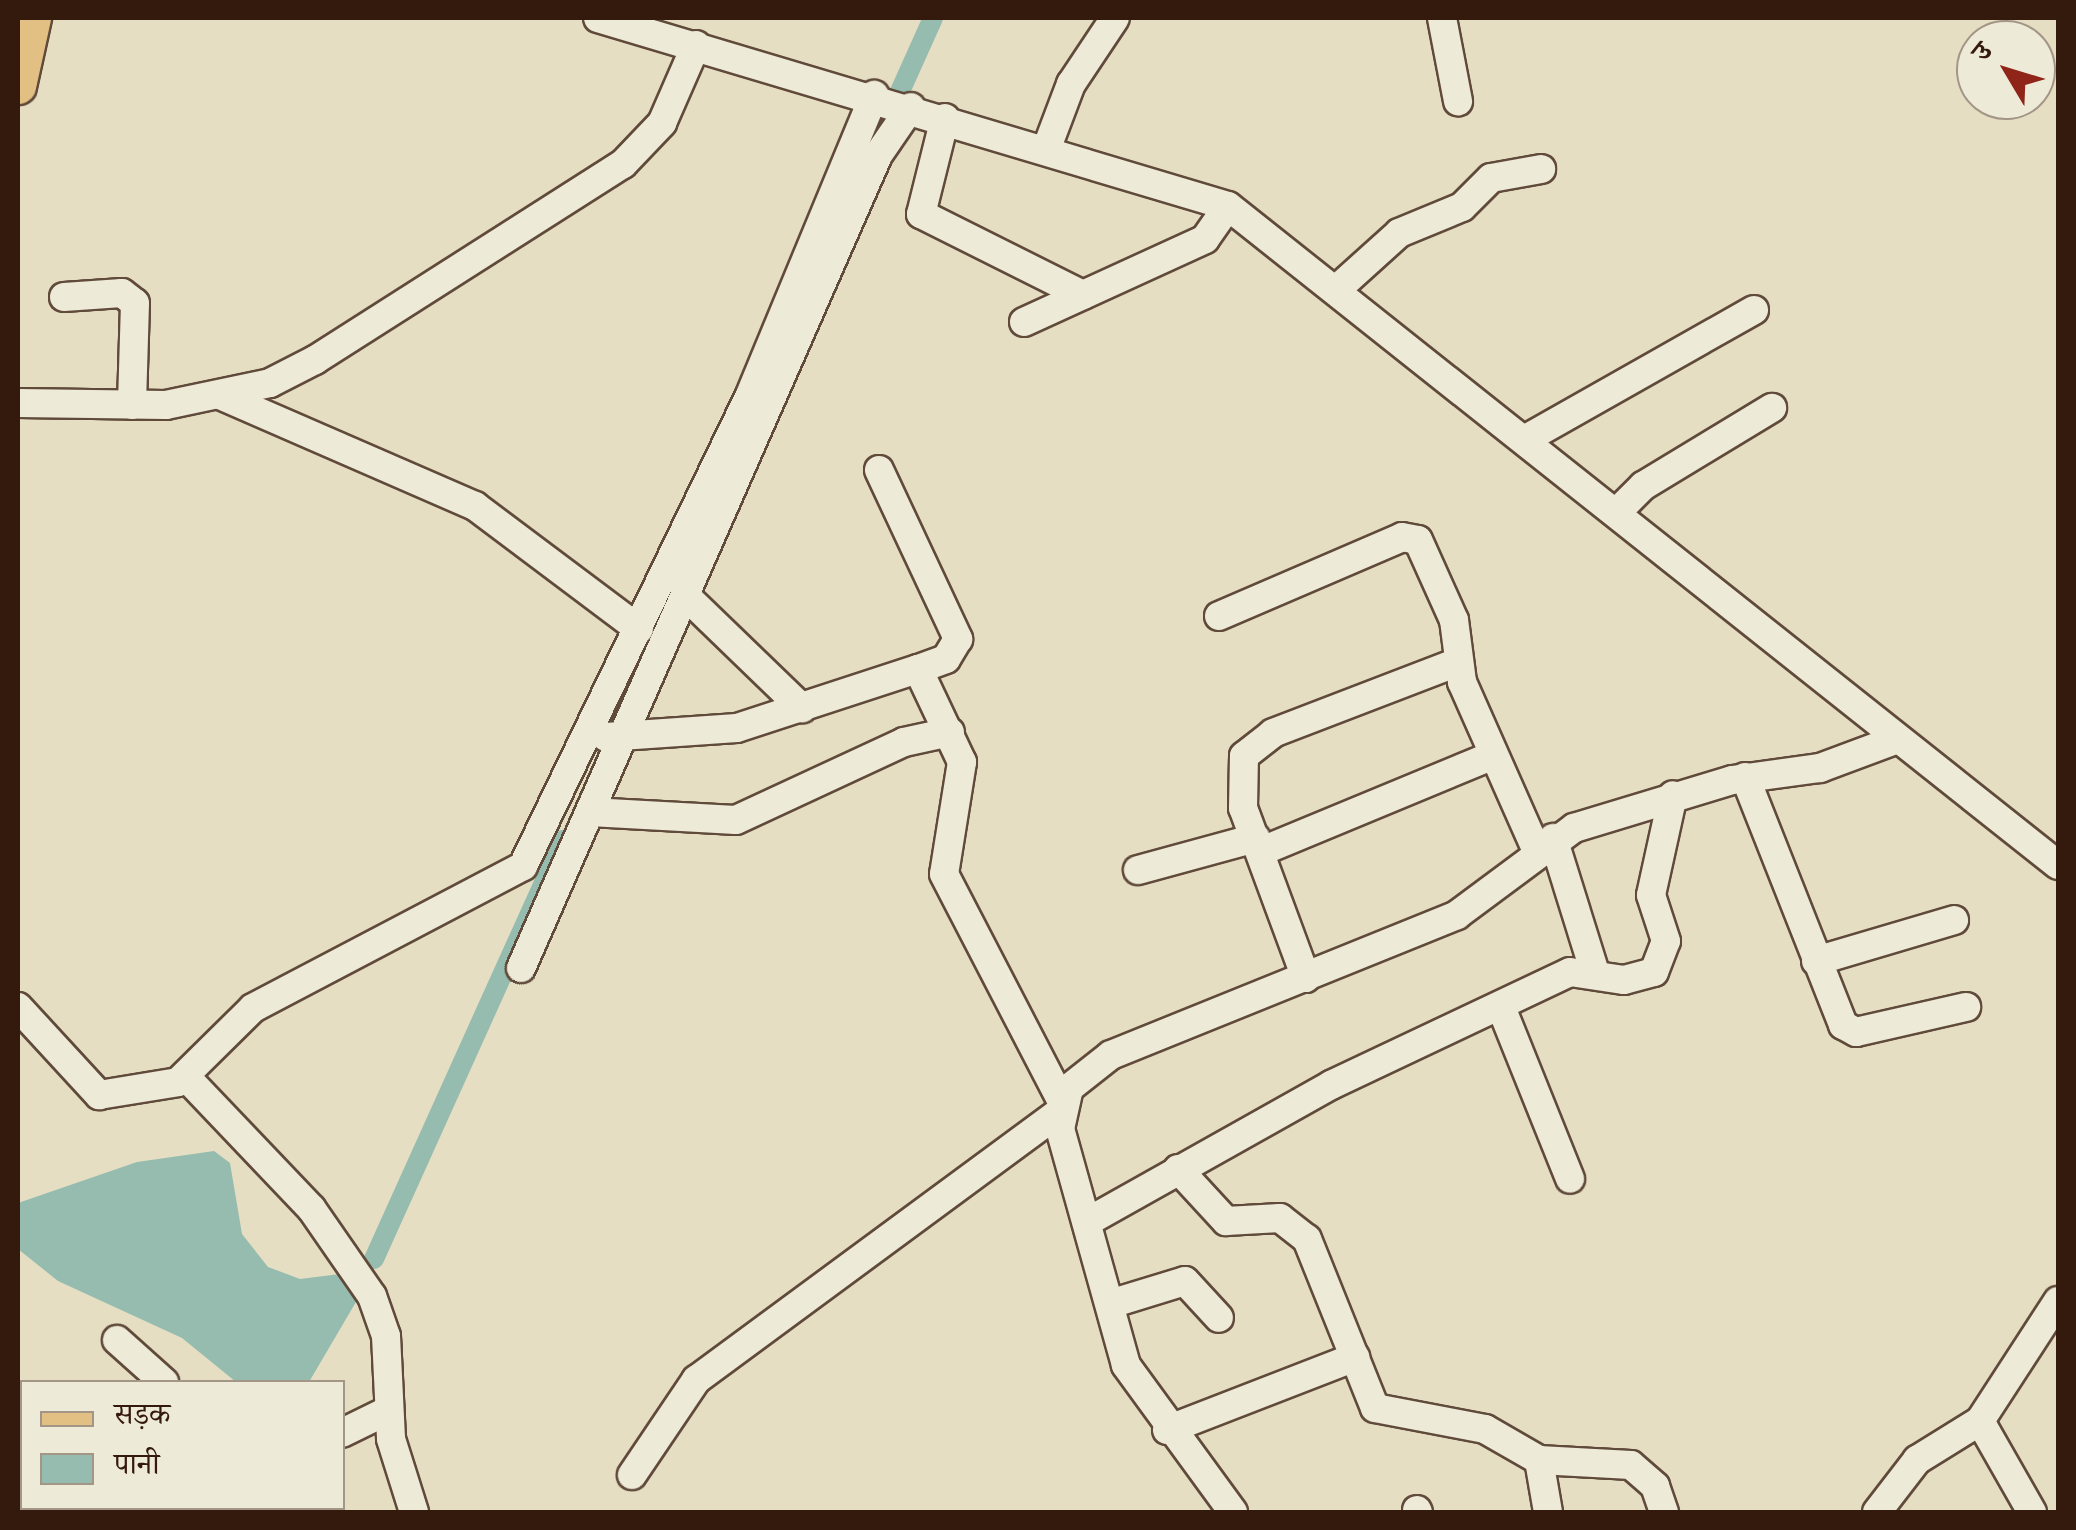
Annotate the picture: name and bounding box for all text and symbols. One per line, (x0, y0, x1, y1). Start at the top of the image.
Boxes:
north arrow (1956, 20, 2056, 120)
text: उ (1969, 39, 1999, 67)
legend (20, 1380, 345, 1510)
text: सड़क (114, 1401, 170, 1431)
text: पानी (114, 1451, 160, 1481)

